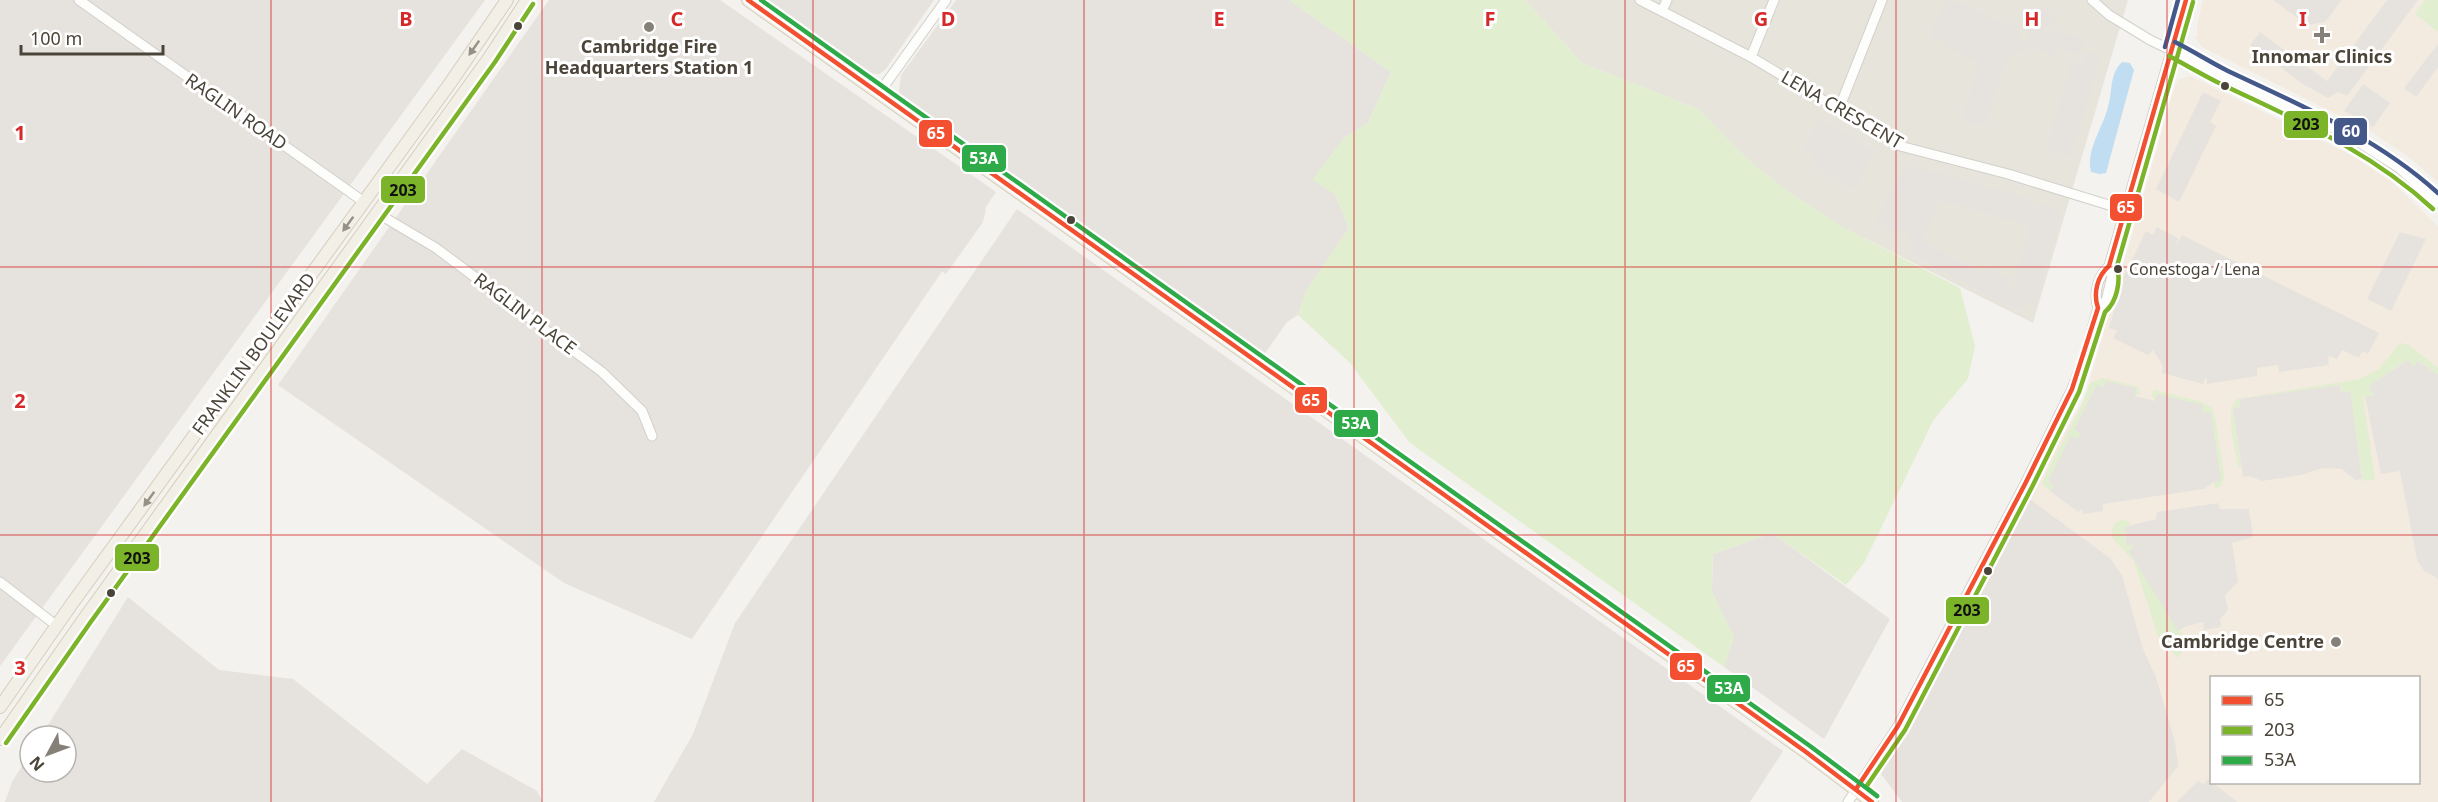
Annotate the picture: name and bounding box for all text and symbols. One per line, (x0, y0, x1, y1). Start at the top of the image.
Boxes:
text: B (399, 5, 413, 32)
text: C (671, 5, 684, 32)
text: D (941, 5, 955, 32)
text: E (1213, 5, 1225, 32)
text: F (1485, 5, 1495, 32)
text: G (1754, 5, 1768, 32)
text: H (2024, 5, 2040, 32)
text: I (2299, 5, 2307, 32)
scale bar (21, 18, 164, 56)
unlabelled marker (512, 20, 524, 32)
marker: Cambridge Fire Headquarters Station 1 (642, 20, 656, 34)
text: 100 m (30, 26, 82, 50)
marker: Innomar Clinics (2313, 26, 2331, 44)
place label: Cambridge Fire Headquarters Station 1 (545, 34, 753, 79)
one-way arrow (468, 40, 480, 56)
place label: Innomar Clinics (2252, 44, 2392, 68)
street label: LENA CRESCENT (1777, 65, 1908, 154)
street label: RAGLIN ROAD (181, 67, 292, 155)
unlabelled marker (2219, 80, 2231, 92)
line badge: 203 (2283, 110, 2329, 139)
text: 203 (2292, 113, 2320, 135)
line badge: 60 (2333, 117, 2368, 146)
text: 1 (14, 119, 26, 146)
line badge: 65 (918, 119, 953, 148)
text: 60 (2342, 120, 2360, 142)
text: 65 (927, 122, 945, 144)
line badge: 53A (961, 144, 1007, 173)
text: 53A (969, 147, 1000, 169)
line badge: 203 (380, 175, 426, 204)
text: 203 (389, 179, 417, 201)
line badge: 65 (2109, 193, 2143, 222)
text: 65 (2117, 196, 2135, 218)
unlabelled marker (1065, 214, 1077, 226)
one-way arrow (342, 215, 354, 231)
place label: Conestoga / Lena (2129, 258, 2260, 280)
marker: Conestoga / Lena (2112, 263, 2124, 275)
street label: FRANKLIN BOULEVARD (186, 267, 320, 439)
street label: RAGLIN PLACE (470, 267, 582, 360)
line badge: 65 (1294, 386, 1328, 414)
text: 2 (14, 387, 26, 414)
text: 65 (1302, 389, 1320, 411)
line badge: 53A (1333, 409, 1379, 438)
text: 53A (1341, 412, 1372, 434)
one-way arrow (143, 491, 155, 507)
line badge: 203 (114, 543, 160, 572)
text: 203 (123, 547, 151, 569)
unlabelled marker (1982, 565, 1994, 577)
unlabelled marker (105, 587, 117, 599)
line badge: 203 (1945, 596, 1990, 625)
text: 203 (1953, 599, 1981, 621)
place label: Cambridge Centre (2161, 629, 2324, 653)
marker: Cambridge Centre (2329, 635, 2343, 649)
line badge: 65 (1669, 652, 1703, 681)
text: 3 (14, 654, 26, 681)
text: 65 (1677, 655, 1695, 677)
line badge: 53A (1706, 674, 1751, 703)
legend (2210, 676, 2420, 784)
text: 53A (1714, 677, 1745, 699)
text: 65 (2264, 687, 2285, 711)
text: 203 (2264, 717, 2295, 741)
north arrow (18, 724, 78, 784)
text: 53A (2264, 747, 2297, 771)
text: N (24, 752, 49, 776)

